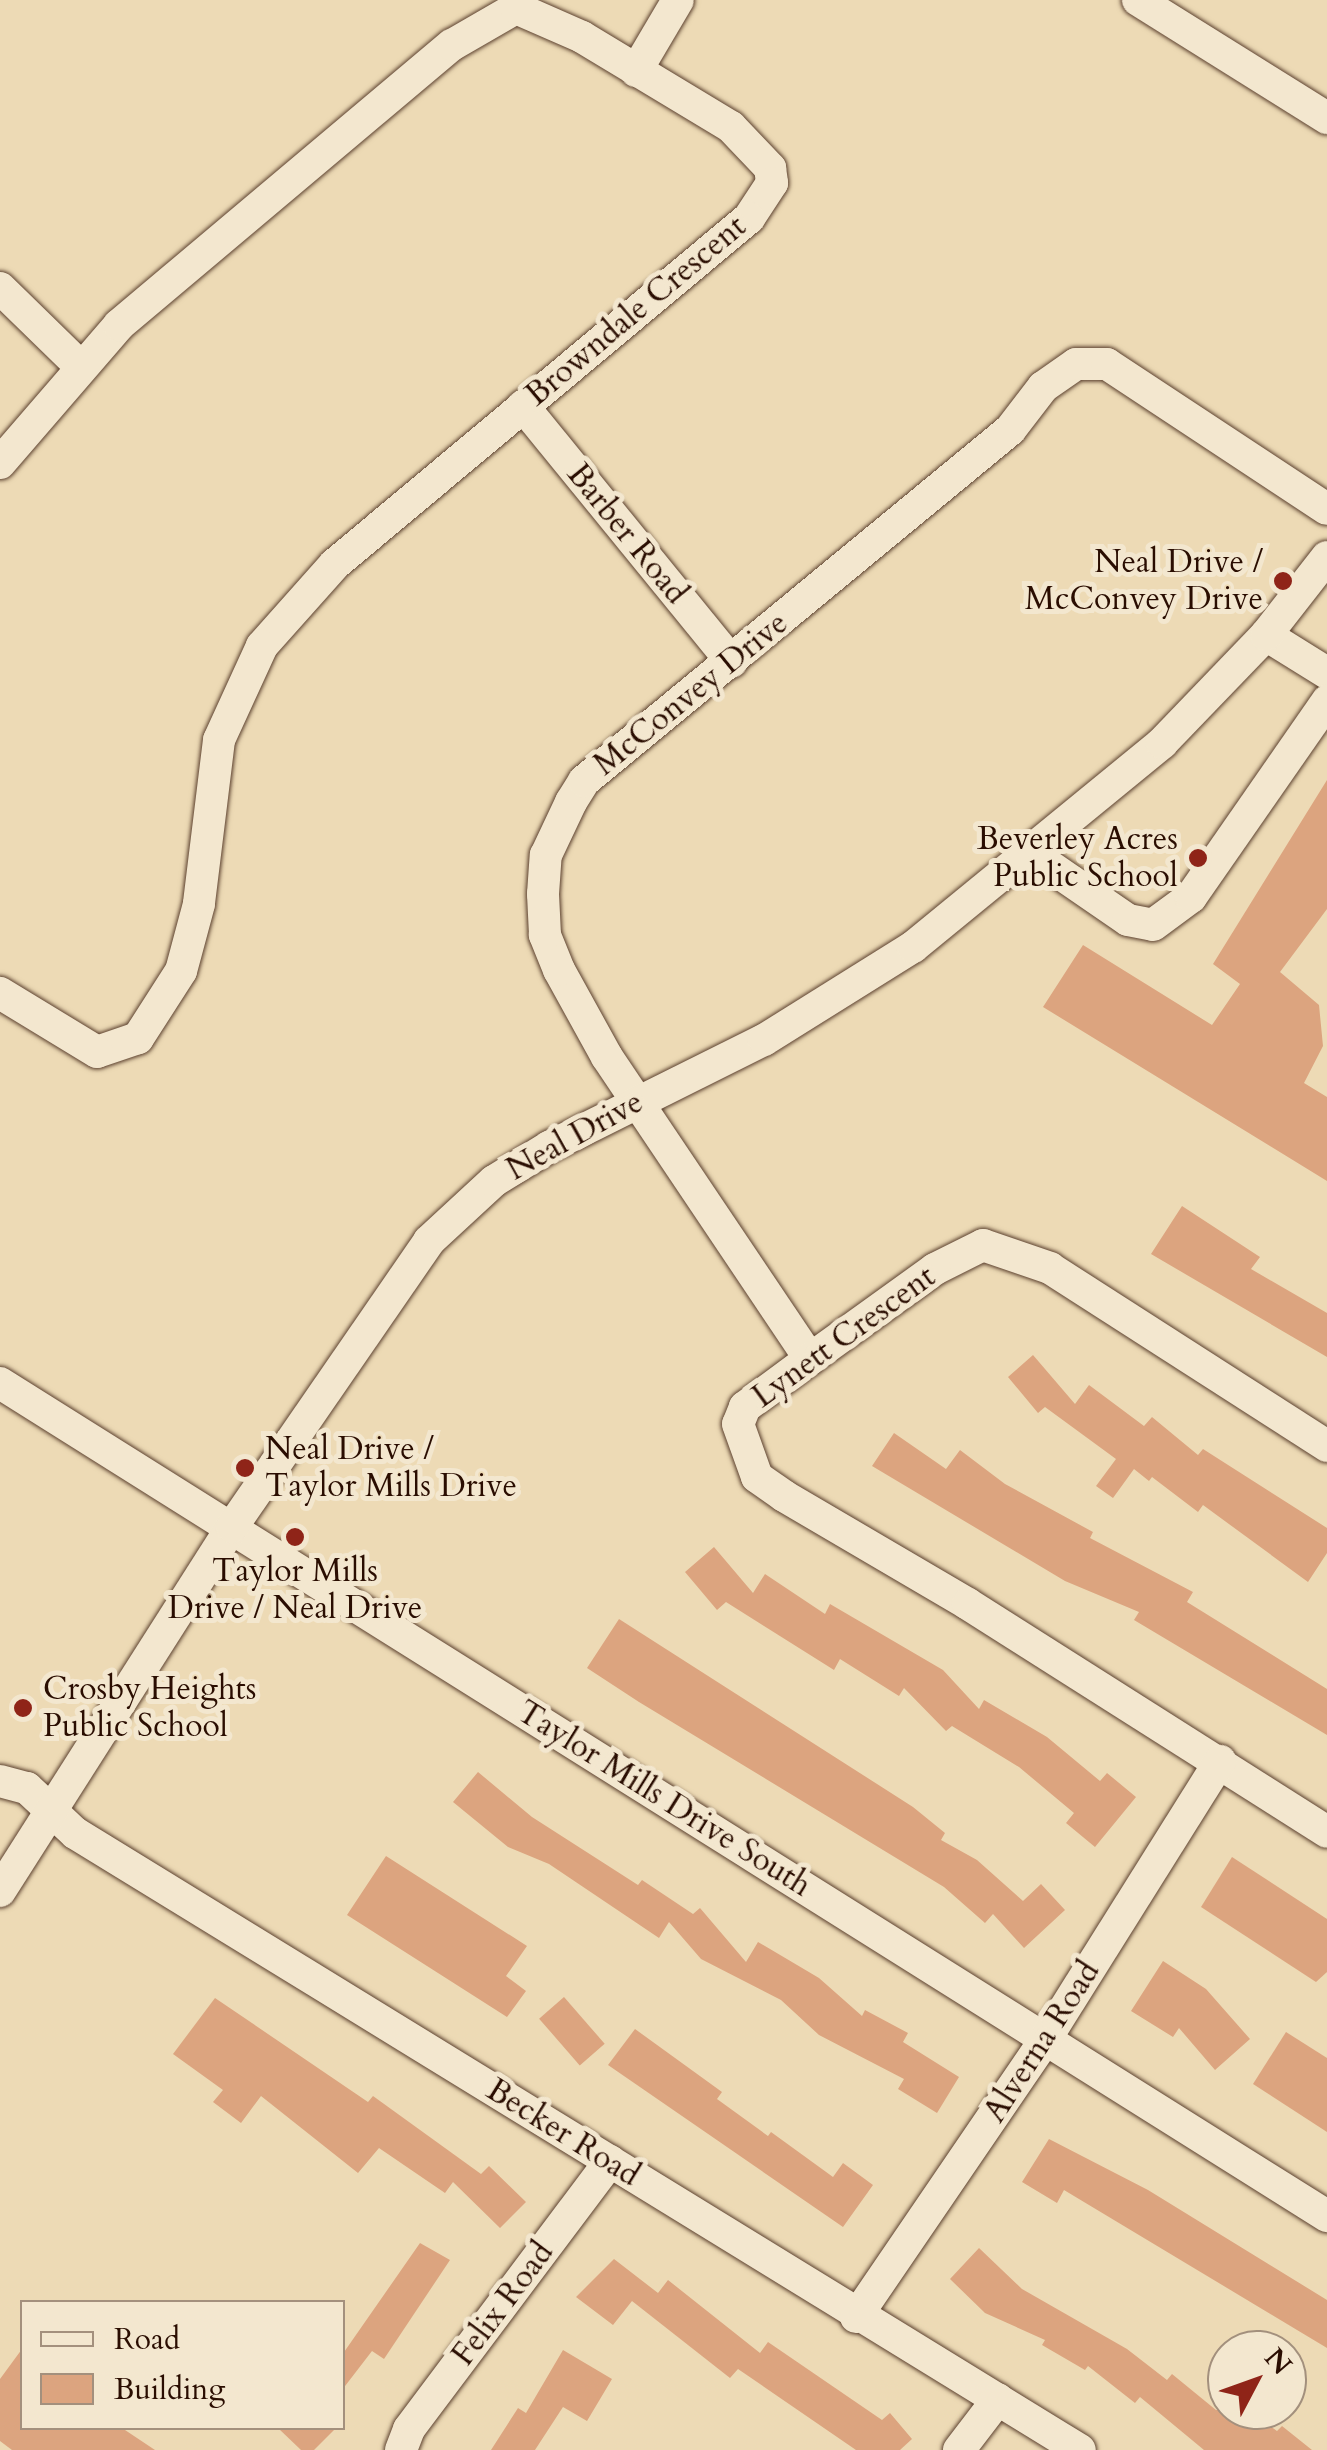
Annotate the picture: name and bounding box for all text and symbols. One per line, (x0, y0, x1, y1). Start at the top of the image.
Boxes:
street label: Browndale Crescent (518, 208, 754, 414)
street label: Barber Road (559, 456, 695, 612)
place label: Neal Drive / McConvey Drive (1025, 544, 1263, 619)
marker: Neal Drive / McConvey Drive (1272, 570, 1294, 592)
street label: McConvey Drive (586, 604, 796, 784)
place label: Beverley Acres Public School (977, 821, 1178, 896)
marker: Beverley Acres Public School (1187, 847, 1209, 869)
street label: Neal Drive (500, 1083, 650, 1189)
street label: Lynett Crescent (745, 1258, 943, 1416)
place label: Neal Drive / Taylor Mills Drive (265, 1431, 517, 1506)
marker: Neal Drive / Taylor Mills Drive (234, 1457, 256, 1479)
marker: Taylor Mills Drive / Neal Drive (284, 1526, 306, 1548)
place label: Taylor Mills Drive / Neal Drive (168, 1553, 422, 1628)
place label: Crosby Heights Public School (43, 1671, 256, 1746)
street label: Taylor Mills Drive South (510, 1693, 818, 1905)
marker: Crosby Heights Public School (12, 1697, 34, 1719)
street label: Alverna Road (976, 1954, 1108, 2130)
street label: Becker Road (479, 2071, 647, 2195)
street label: Felix Road (444, 2235, 562, 2373)
legend (20, 2300, 345, 2430)
text: Road (114, 2319, 180, 2360)
north arrow (1207, 2330, 1307, 2430)
text: N (1256, 2340, 1300, 2383)
text: Building (114, 2369, 225, 2410)

